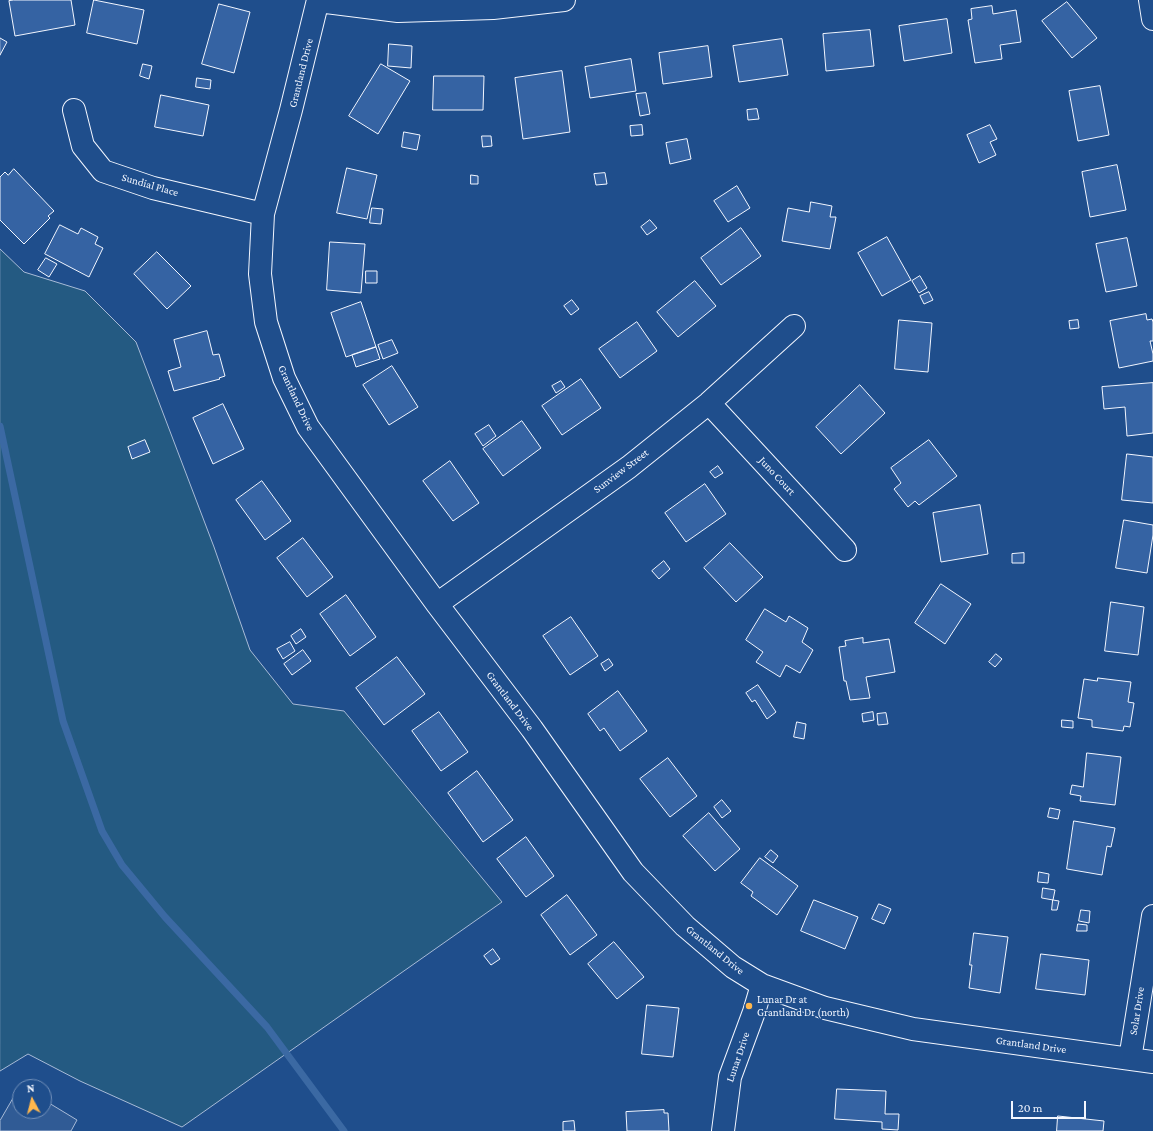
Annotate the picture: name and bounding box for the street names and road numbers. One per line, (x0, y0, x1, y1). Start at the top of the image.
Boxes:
street label: Grantland Drive (286, 37, 316, 109)
street label: Sundial Place (120, 171, 180, 199)
street label: Grantland Drive (275, 363, 317, 433)
street label: Sunview Street (591, 446, 651, 496)
street label: Juno Court (756, 454, 798, 498)
street label: Grantland Drive (483, 669, 537, 733)
street label: Grantland Drive (683, 923, 747, 977)
street label: Solar Drive (1127, 986, 1147, 1036)
street label: Lunar Drive (723, 1030, 753, 1084)
street label: Grantland Drive (995, 1034, 1067, 1056)

